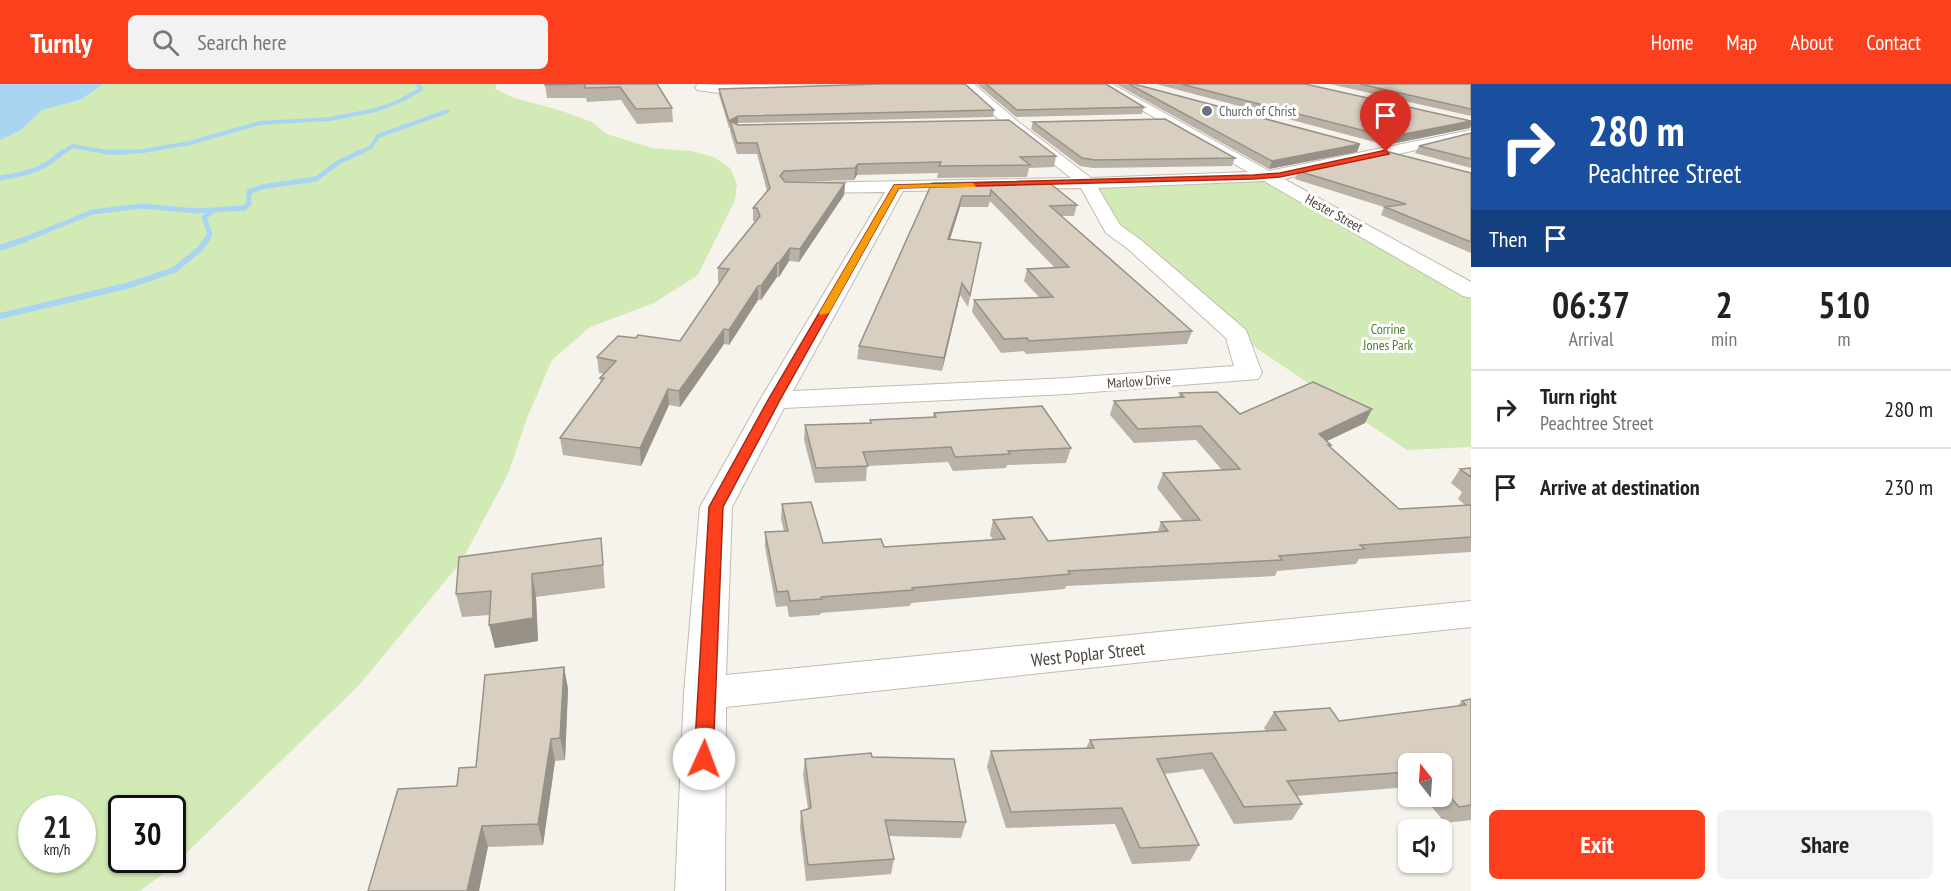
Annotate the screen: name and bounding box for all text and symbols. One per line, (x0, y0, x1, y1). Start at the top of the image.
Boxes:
search box (128, 15, 548, 69)
text: Turnly (30, 24, 92, 61)
icon: search (149, 26, 182, 59)
text: Search here (197, 28, 287, 56)
text: Home (1651, 29, 1693, 56)
text: Map (1726, 29, 1757, 56)
text: About (1790, 29, 1833, 56)
text: Contact (1866, 29, 1921, 56)
pin (1360, 90, 1411, 152)
icon: arrive (1369, 99, 1402, 132)
place label: Church of Christ (1219, 102, 1296, 120)
text: 280 m (1588, 103, 1685, 158)
marker: Church of Christ (1200, 104, 1214, 118)
icon: right (1489, 108, 1567, 186)
text: Peachtree Street (1588, 156, 1741, 190)
street label: Hester Street (1302, 190, 1366, 236)
icon: arrive (1539, 222, 1572, 255)
text: Then (1489, 225, 1527, 253)
text: 06:37 (1552, 281, 1630, 328)
text: 2 (1715, 281, 1733, 328)
text: 510 (1818, 281, 1870, 328)
park label: Corrine Jones Park (1362, 320, 1413, 354)
text: Arrival (1568, 326, 1614, 352)
text: min (1711, 326, 1737, 352)
text: m (1838, 326, 1851, 352)
street label: Marlow Drive (1106, 370, 1172, 392)
text: Turn right (1540, 382, 1617, 410)
icon: right (1489, 393, 1522, 426)
text: 280 m (1884, 395, 1933, 423)
text: Peachtree Street (1540, 410, 1654, 436)
icon: arrive (1489, 471, 1522, 504)
text: Arrive at destination (1540, 473, 1700, 501)
text: 230 m (1884, 473, 1933, 501)
street label: West Poplar Street (1030, 637, 1146, 671)
position arrow (672, 727, 736, 791)
north arrow (1398, 753, 1452, 807)
map controls (1398, 753, 1452, 873)
speed limit sign: 30 (108, 795, 186, 873)
text: 21 (43, 807, 71, 846)
button: Exit (1489, 810, 1705, 879)
button: Share (1717, 810, 1933, 879)
button: sound (1398, 819, 1452, 873)
text: km/h (44, 840, 70, 859)

